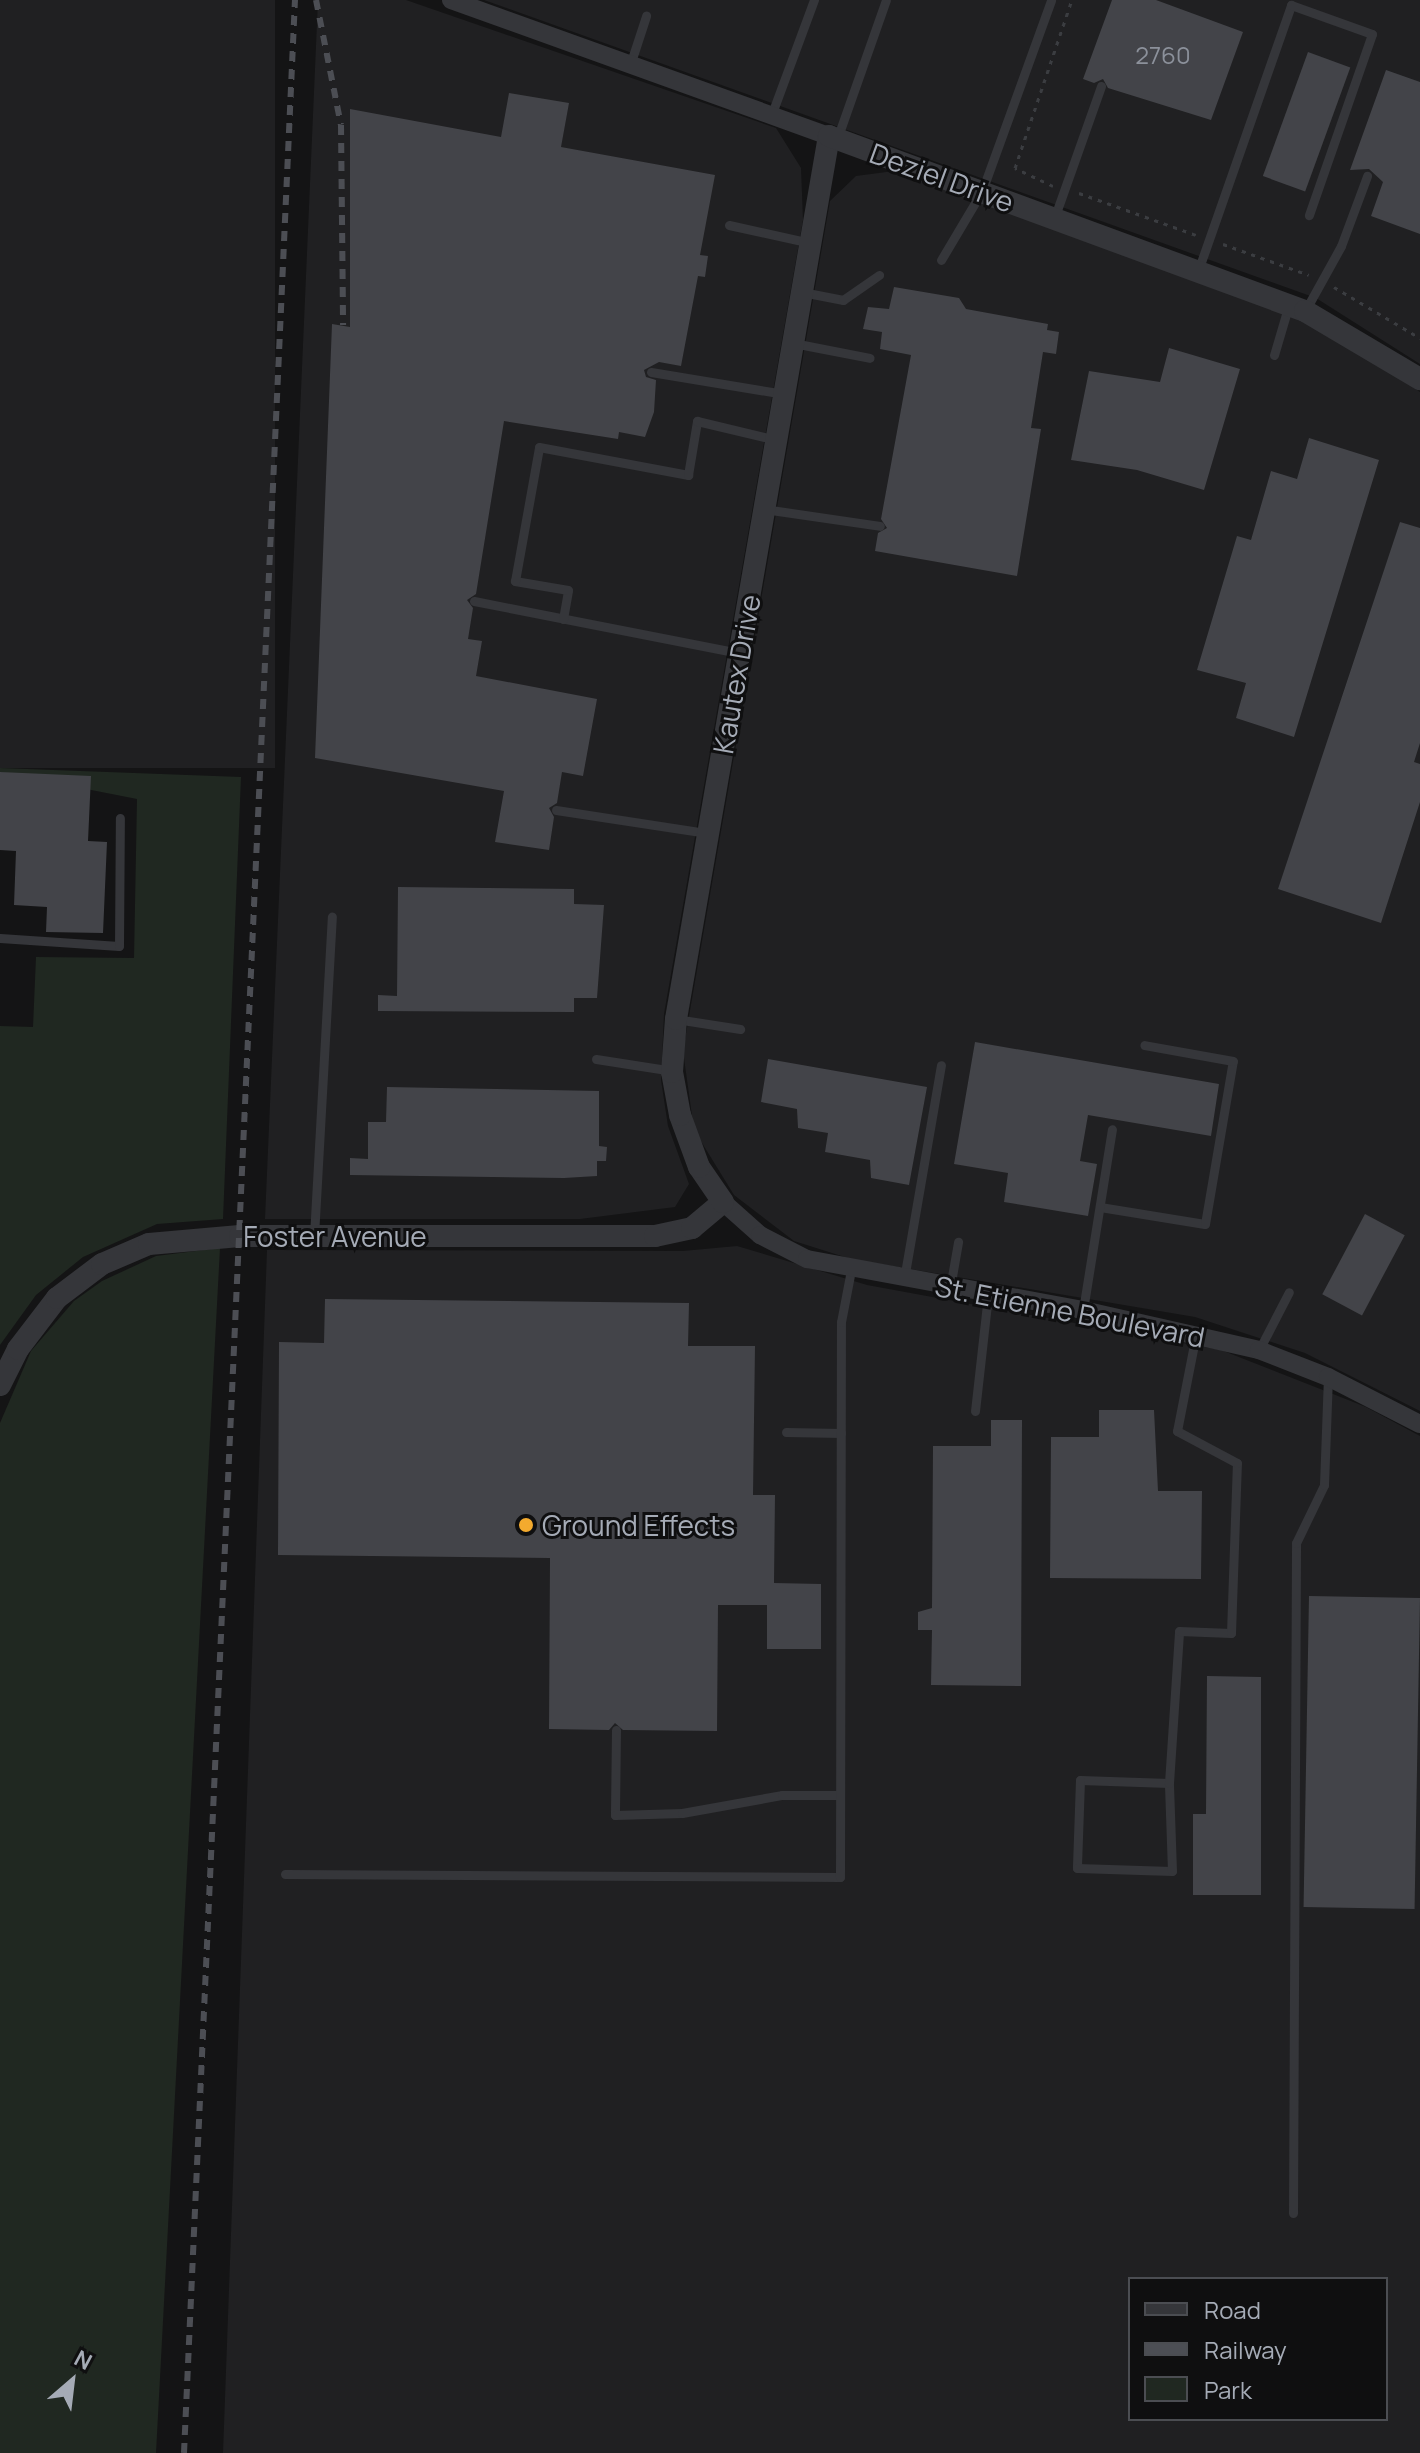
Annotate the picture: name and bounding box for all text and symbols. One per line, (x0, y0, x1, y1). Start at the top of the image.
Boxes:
house number: 2760 (1135, 41, 1191, 69)
street label: Deziel Drive (866, 135, 1018, 219)
street label: Kautex Drive (705, 592, 767, 756)
street label: Foster Avenue (243, 1219, 427, 1253)
street label: St. Etienne Boulevard (932, 1268, 1208, 1354)
place label: Ground Effects (542, 1508, 735, 1542)
marker: Ground Effects (517, 1516, 535, 1534)
legend (1128, 2277, 1388, 2421)
text: Road (1204, 2293, 1261, 2326)
text: Railway (1204, 2333, 1287, 2366)
north arrow (32, 2341, 112, 2421)
text: N (69, 2343, 97, 2377)
text: Park (1204, 2373, 1252, 2406)

